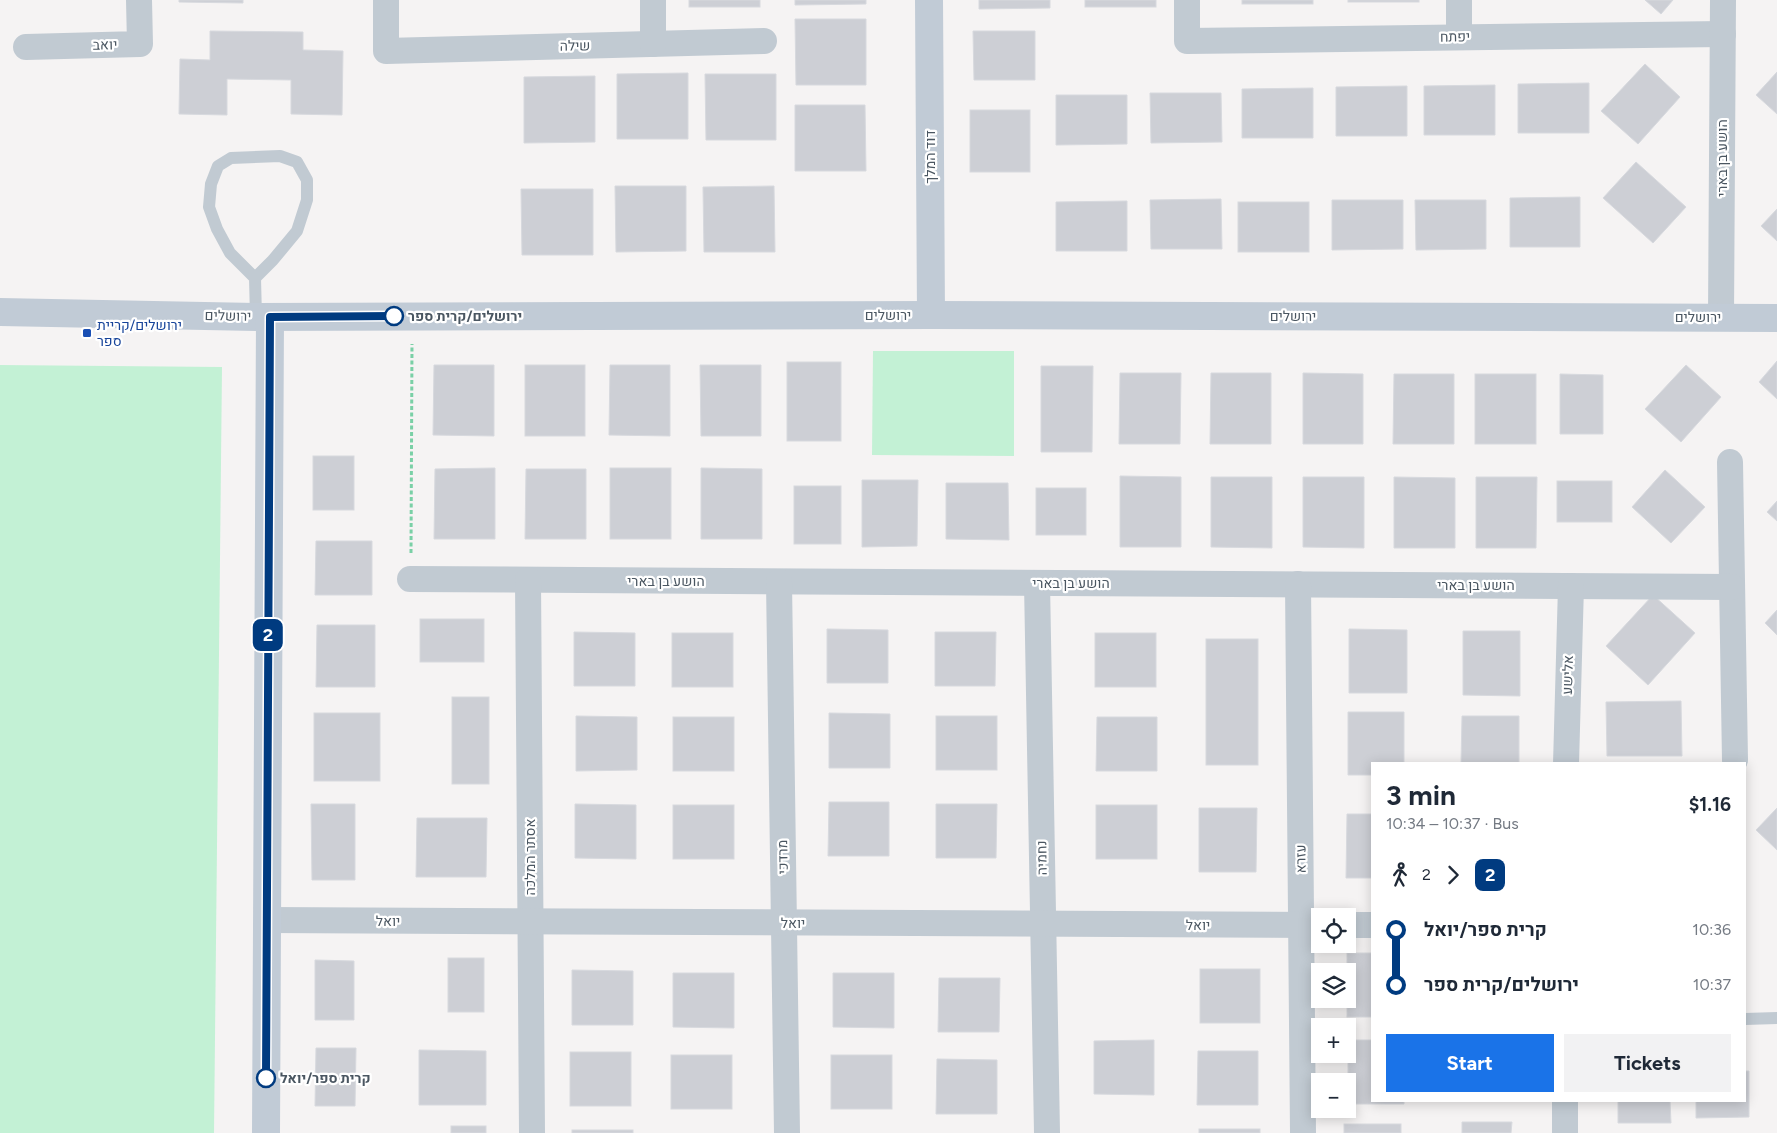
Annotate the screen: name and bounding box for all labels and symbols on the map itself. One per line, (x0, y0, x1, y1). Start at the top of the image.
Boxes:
street label: יפתח (1440, 28, 1470, 46)
street label: יואב (92, 36, 118, 54)
street label: שילה (559, 37, 591, 55)
street label: הושע בן בארי (1714, 119, 1731, 197)
street label: דוד המלך (922, 130, 939, 184)
marker: ירושלים/קרית ספר (384, 306, 404, 326)
street label: ירושלים (205, 307, 251, 325)
street label: ירושלים (865, 307, 911, 324)
place label: ירושלים/קרית ספר (408, 308, 522, 325)
street label: ירושלים (1270, 308, 1316, 325)
street label: ירושלים (1675, 309, 1721, 326)
place label: ירושלים/קריית ספר (97, 317, 182, 350)
marker: ירושלים/קריית ספר (81, 327, 93, 339)
street label: הושע בן בארי (627, 573, 705, 590)
street label: הושע בן בארי (1032, 575, 1110, 592)
street label: הושע בן בארי (1437, 577, 1515, 594)
line badge: 2 (252, 619, 284, 651)
street label: אלישע (1559, 655, 1577, 695)
street label: אסתר המלכה (522, 818, 539, 896)
street label: מרדכי (774, 839, 792, 875)
street label: נחמיה (1033, 840, 1051, 876)
street label: עזרא (1292, 844, 1310, 874)
street label: יואל (376, 913, 400, 930)
street label: יואל (781, 915, 805, 932)
street label: יואל (1186, 917, 1210, 934)
marker: קרית ספר/יואל (256, 1068, 276, 1088)
place label: קרית ספר/יואל (280, 1070, 371, 1087)

